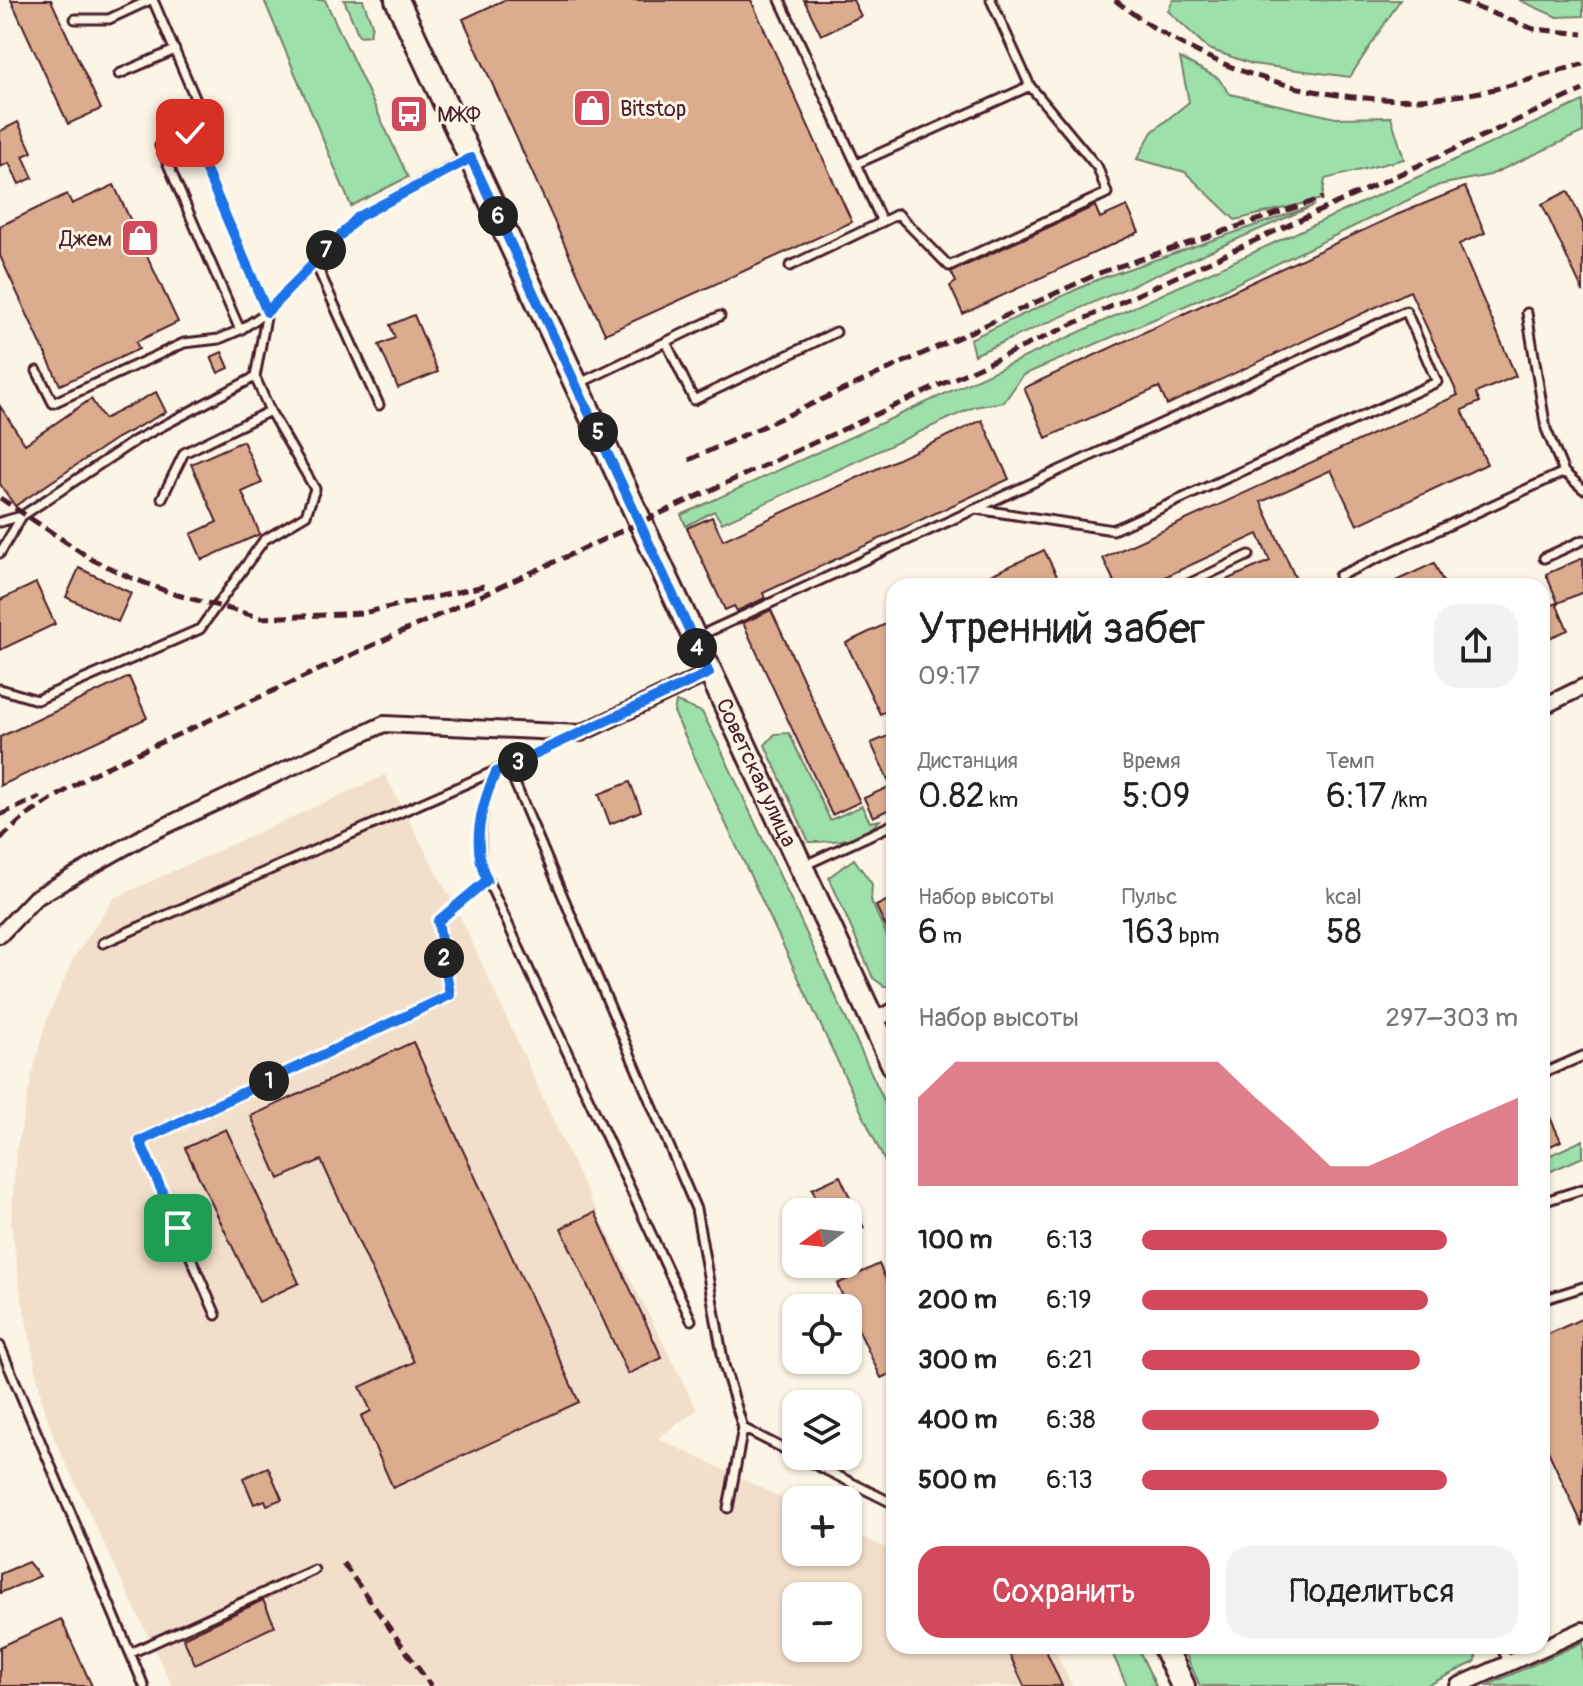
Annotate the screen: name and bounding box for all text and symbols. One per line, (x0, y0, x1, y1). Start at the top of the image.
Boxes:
shop icon: Bitstop (571, 87, 613, 129)
bus stop icon: МЖФ (388, 93, 430, 135)
place label: Bitstop (620, 95, 686, 123)
pin (156, 99, 224, 167)
place label: МЖФ (437, 101, 481, 129)
icon: check (168, 111, 212, 155)
pin: 6 (478, 196, 518, 236)
text: 6 (492, 202, 504, 230)
shop icon: Джем (119, 217, 161, 259)
place label: Джем (58, 225, 112, 253)
pin: 7 (306, 230, 346, 270)
text: 7 (320, 236, 332, 264)
pin: 5 (578, 412, 618, 452)
text: 5 (592, 418, 604, 446)
text: Утренний забег (918, 602, 1205, 657)
button: share (1434, 604, 1518, 688)
pin: 4 (677, 628, 717, 668)
text: 4 (691, 634, 703, 662)
text: 09:17 (918, 660, 980, 692)
street label: Советская улица (709, 694, 803, 851)
pin: 3 (498, 742, 538, 782)
text: Дистанция (918, 747, 1018, 775)
text: Время (1122, 747, 1181, 775)
text: Темп (1326, 747, 1375, 775)
text: 3 (512, 748, 524, 776)
text: 0.82 (918, 775, 985, 818)
text: 5:09 (1122, 775, 1190, 818)
text: 6:17 (1326, 775, 1386, 818)
text: km (985, 786, 1018, 814)
text: /km (1386, 786, 1428, 814)
text: Набор высоты (918, 883, 1054, 911)
text: Пульс (1122, 883, 1177, 911)
text: kcal (1326, 883, 1362, 911)
text: 6 (918, 911, 938, 954)
text: 163 (1122, 911, 1174, 954)
text: 58 (1326, 911, 1362, 954)
text: m (938, 922, 962, 950)
text: bpm (1174, 922, 1220, 950)
pin: 2 (424, 938, 464, 978)
text: 2 (438, 944, 450, 972)
text: Набор высоты (918, 1002, 1079, 1034)
text: 297–303 m (1386, 1002, 1518, 1034)
pin: 1 (249, 1061, 289, 1101)
text: 1 (265, 1067, 273, 1095)
pin (144, 1194, 212, 1262)
north arrow (782, 1198, 862, 1278)
map controls (782, 1198, 862, 1662)
icon: arrive (156, 1206, 200, 1250)
text: 100 m (918, 1224, 992, 1256)
text: 6:13 (1046, 1224, 1093, 1256)
text: 200 m (918, 1284, 997, 1316)
text: 6:19 (1046, 1284, 1092, 1316)
button: locate (782, 1294, 862, 1374)
text: 300 m (918, 1344, 997, 1376)
text: 6:21 (1046, 1344, 1093, 1376)
button: layers (782, 1390, 862, 1470)
text: 400 m (918, 1404, 997, 1436)
text: 6:38 (1046, 1404, 1096, 1436)
text: 500 m (918, 1464, 996, 1496)
text: 6:13 (1046, 1464, 1093, 1496)
button: + (782, 1486, 862, 1566)
button: Сохранить (918, 1546, 1210, 1638)
button: Поделиться (1226, 1546, 1518, 1638)
button: − (782, 1582, 862, 1662)

